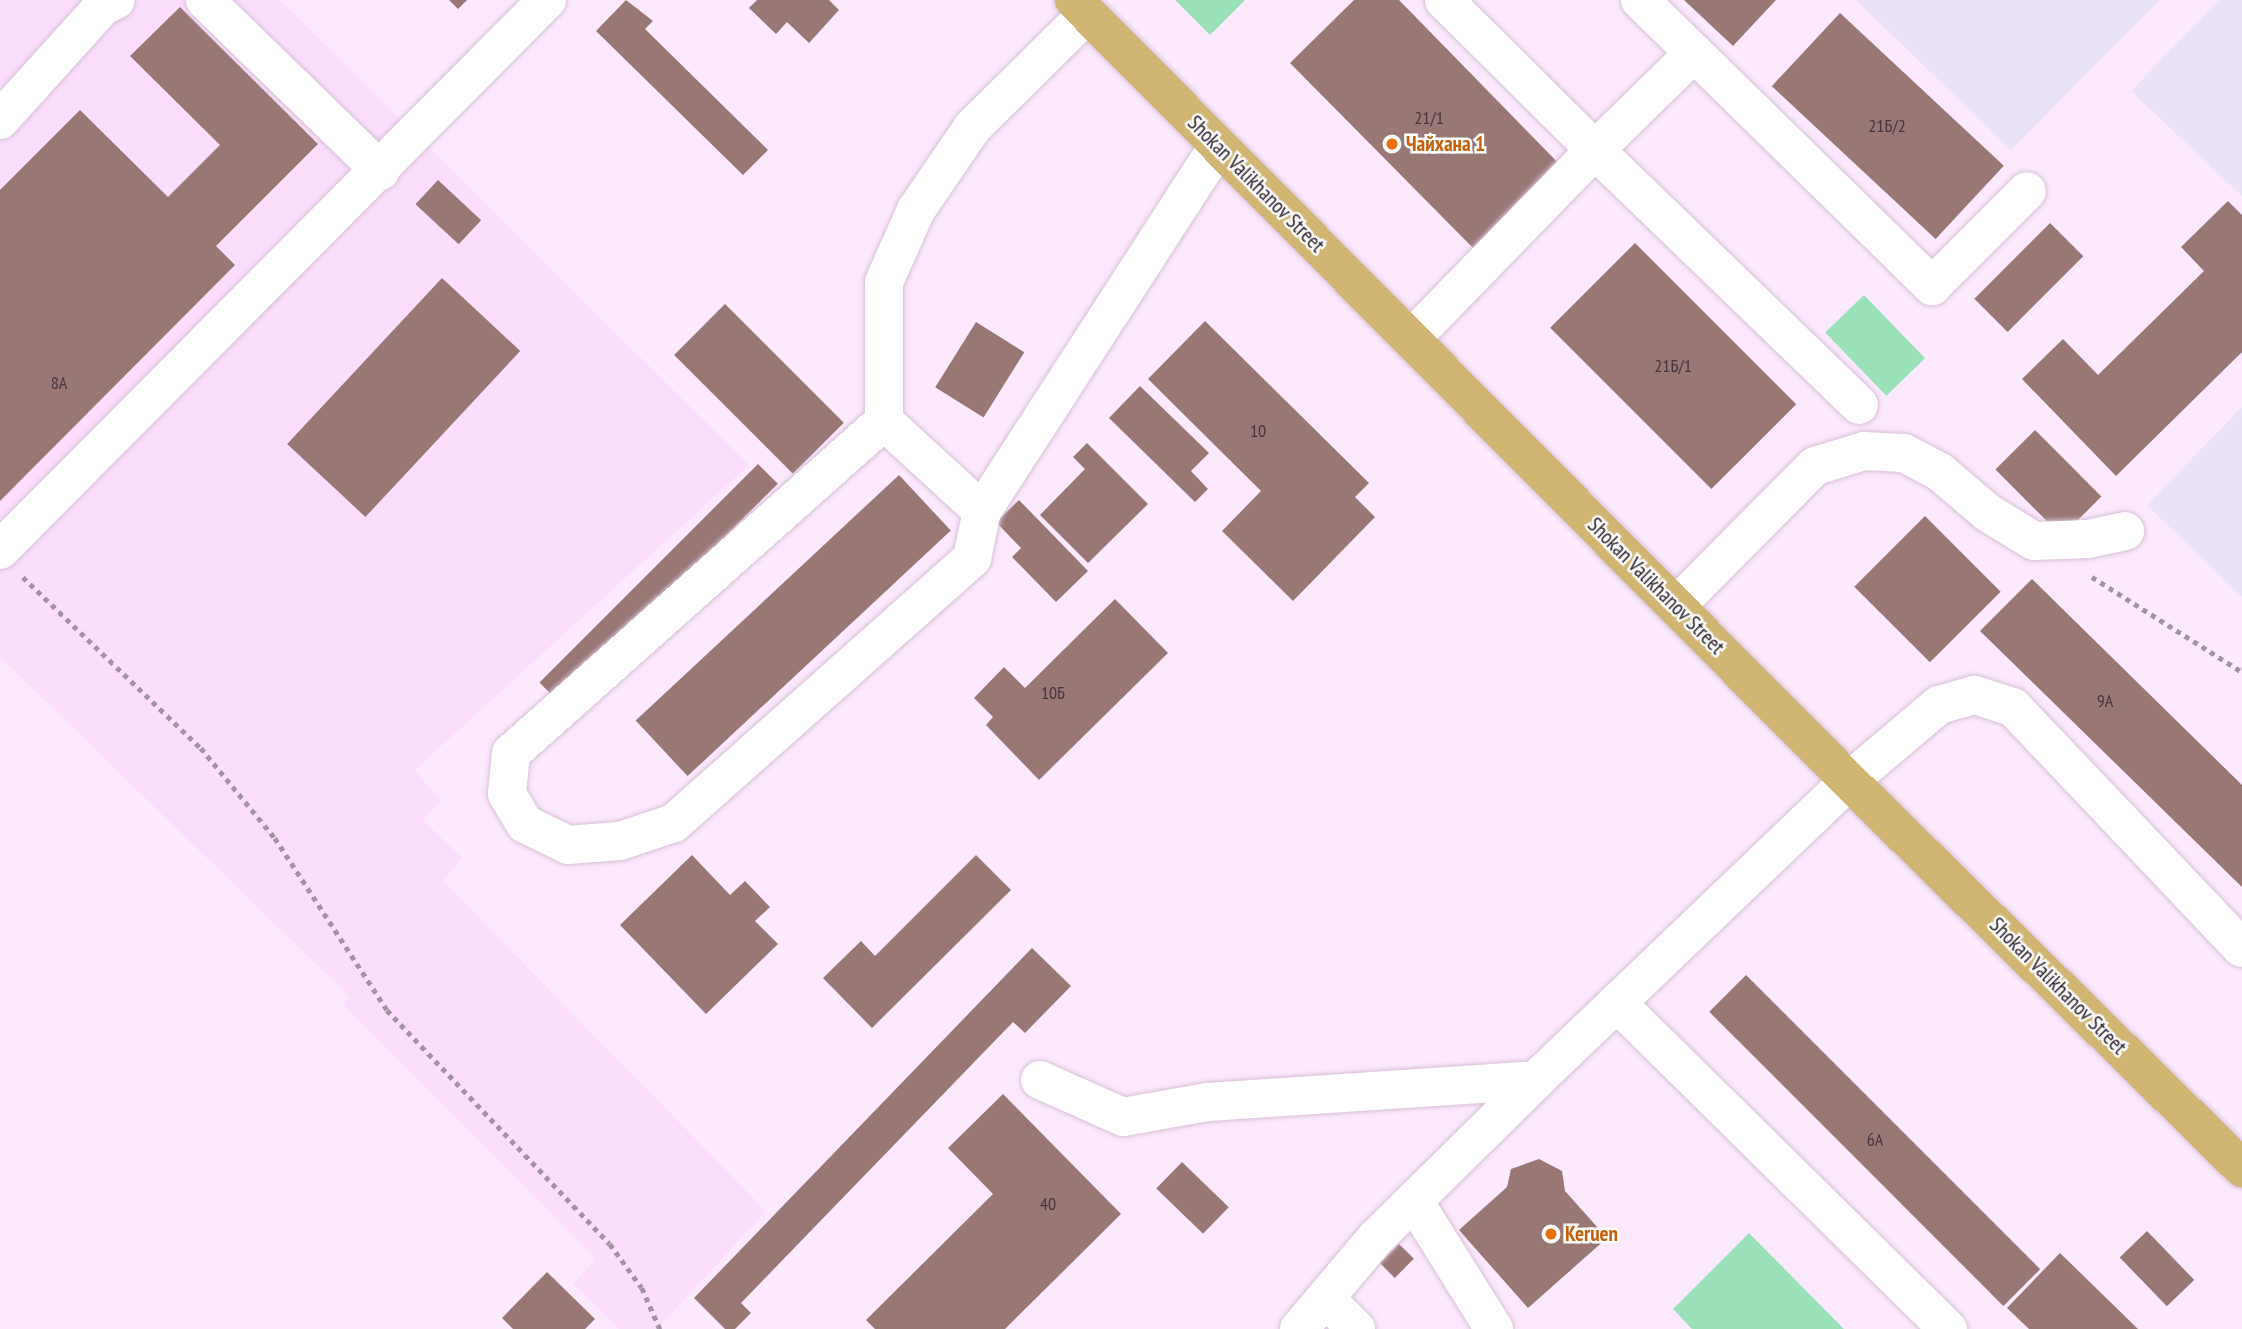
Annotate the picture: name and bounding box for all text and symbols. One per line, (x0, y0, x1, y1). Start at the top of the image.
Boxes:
house number: 21/1 (1414, 107, 1444, 129)
street label: Shokan Valikhanov Street (1182, 110, 1330, 258)
house number: 21Б/2 (1868, 115, 1906, 137)
place label: Чайхана 1 (1406, 131, 1485, 157)
marker: Чайхана 1 (1384, 136, 1400, 152)
house number: 21Б/1 (1654, 355, 1692, 377)
house number: 8А (51, 372, 67, 394)
house number: 10 (1250, 420, 1266, 442)
street label: Shokan Valikhanov Street (1582, 512, 1730, 660)
house number: 10Б (1041, 682, 1065, 704)
house number: 9А (2097, 690, 2113, 712)
street label: Shokan Valikhanov Street (1984, 912, 2132, 1060)
house number: 6А (1867, 1129, 1883, 1151)
house number: 40 (1040, 1193, 1056, 1215)
place label: Keruen (1565, 1221, 1618, 1247)
marker: Keruen (1543, 1226, 1559, 1242)

